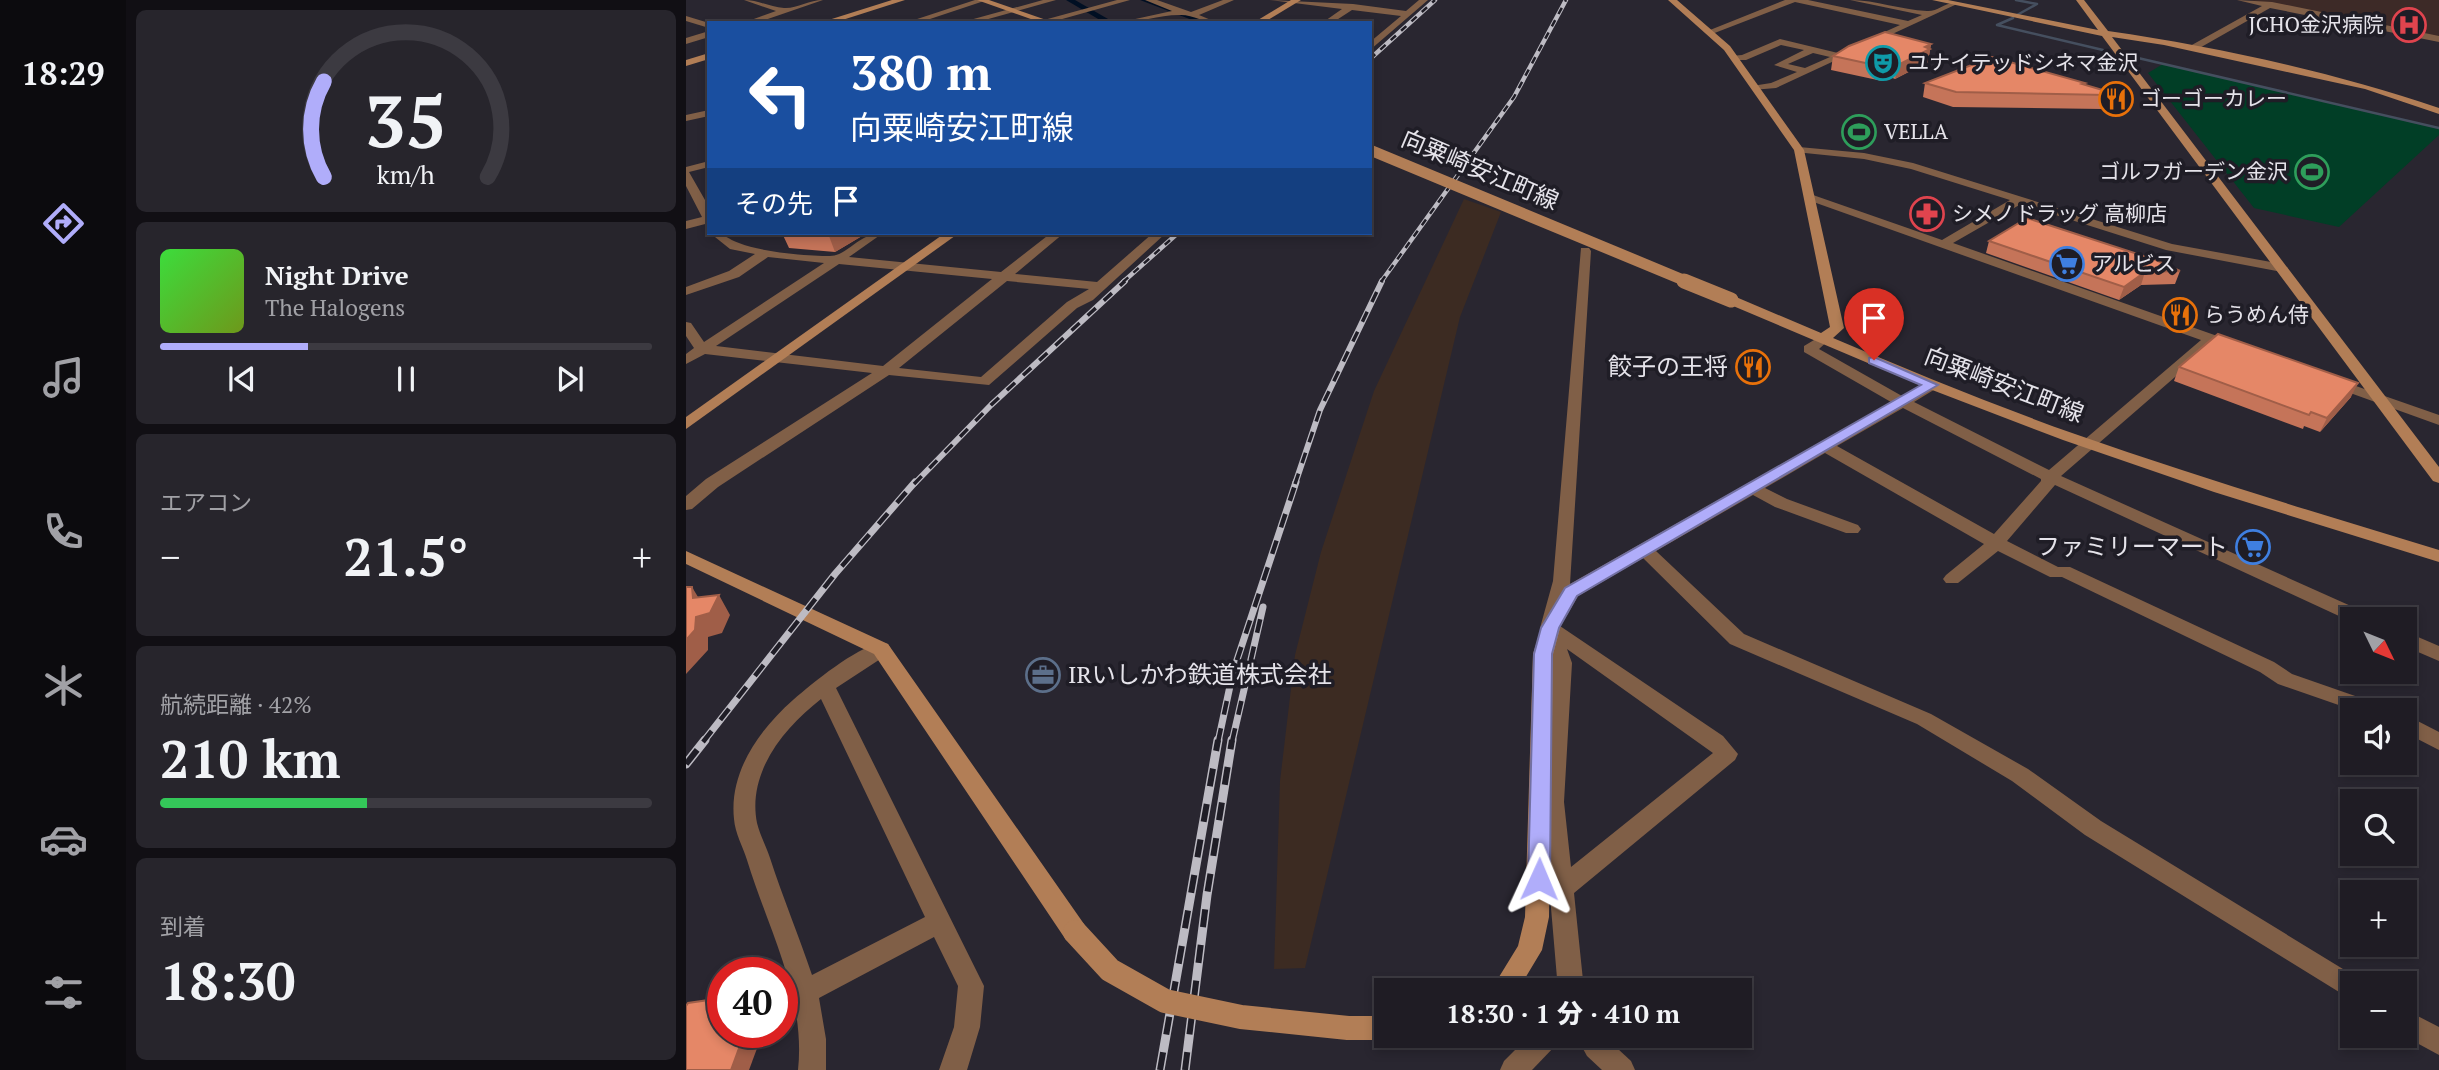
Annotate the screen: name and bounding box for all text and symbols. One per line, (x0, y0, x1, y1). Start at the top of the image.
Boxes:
hospital icon: JCHO金沢病院 (2390, 6, 2428, 44)
place label: JCHO金沢病院 (2248, 10, 2384, 38)
text: 380 m (850, 39, 992, 104)
theatre icon: ユナイテッドシネマ金沢 (1864, 44, 1902, 82)
place label: ユナイテッドシネマ金沢 (1908, 48, 2139, 76)
icon: left (735, 49, 826, 140)
text: 18:29 (21, 52, 105, 94)
text: 35 (365, 71, 447, 168)
restaurant icon: ゴーゴーカレー (2097, 80, 2135, 118)
place label: ゴーゴーカレー (2140, 84, 2287, 112)
text: 向粟崎安江町線 (850, 106, 1074, 148)
sports icon: VELLA (1840, 113, 1878, 151)
place label: VELLA (1884, 117, 1949, 145)
street label: 向粟崎安江町線 (1397, 122, 1564, 217)
sports icon: ゴルフガーデン金沢 (2293, 153, 2331, 191)
place label: ゴルフガーデン金沢 (2099, 157, 2288, 185)
text: km/h (377, 158, 435, 191)
icon: arrive (827, 182, 865, 220)
text: その先 (735, 186, 813, 220)
pharmacy icon: シメノドラッグ 高柳店 (1908, 195, 1946, 233)
icon: directions (39, 199, 88, 248)
place label: シメノドラッグ 高柳店 (1952, 199, 2167, 227)
supermarket icon: アルビス (2048, 245, 2086, 283)
place label: アルビス (2092, 249, 2176, 277)
text: Night Drive (265, 258, 409, 292)
pin (1844, 288, 1904, 360)
text: The Halogens (265, 292, 405, 323)
restaurant icon: らうめん侍 (2161, 296, 2199, 334)
icon: arrive (1855, 299, 1893, 337)
place label: らうめん侍 (2204, 300, 2309, 328)
street label: 向粟崎安江町線 (1920, 339, 2089, 429)
restaurant icon: 餃子の王将 (1734, 348, 1772, 386)
place label: 餃子の王将 (1608, 350, 1728, 382)
icon: music (39, 353, 88, 402)
icon: previous (223, 360, 261, 398)
icon: pause (387, 360, 425, 398)
icon: next (551, 360, 589, 398)
text: エアコン (160, 487, 252, 518)
icon: phone (39, 507, 88, 556)
text: 21.5° (343, 522, 469, 591)
supermarket icon: ファミリーマート (2234, 528, 2272, 566)
place label: ファミリーマート (2036, 530, 2228, 562)
text: − (160, 532, 180, 582)
text: + (632, 532, 652, 582)
north arrow (2340, 607, 2417, 684)
map controls (2340, 607, 2417, 1048)
office icon: IRいしかわ鉄道株式会社 (1024, 656, 1062, 694)
place label: IRいしかわ鉄道株式会社 (1068, 658, 1332, 690)
icon: climate (39, 661, 88, 710)
text: 航続距離 · 42% (160, 689, 312, 720)
button: sound (2340, 698, 2417, 775)
text: 210 km (160, 724, 341, 793)
button: search (2340, 789, 2417, 866)
icon: car (39, 815, 88, 864)
position arrow (1502, 842, 1576, 916)
button: + (2340, 880, 2417, 957)
text: 到着 (160, 911, 206, 942)
text: 18:30 (160, 946, 295, 1015)
speed limit sign: 40 (707, 957, 798, 1048)
icon: filters (39, 968, 88, 1017)
button: − (2340, 971, 2417, 1048)
text: 18:30 · 1 分 · 410 m (1446, 996, 1680, 1030)

